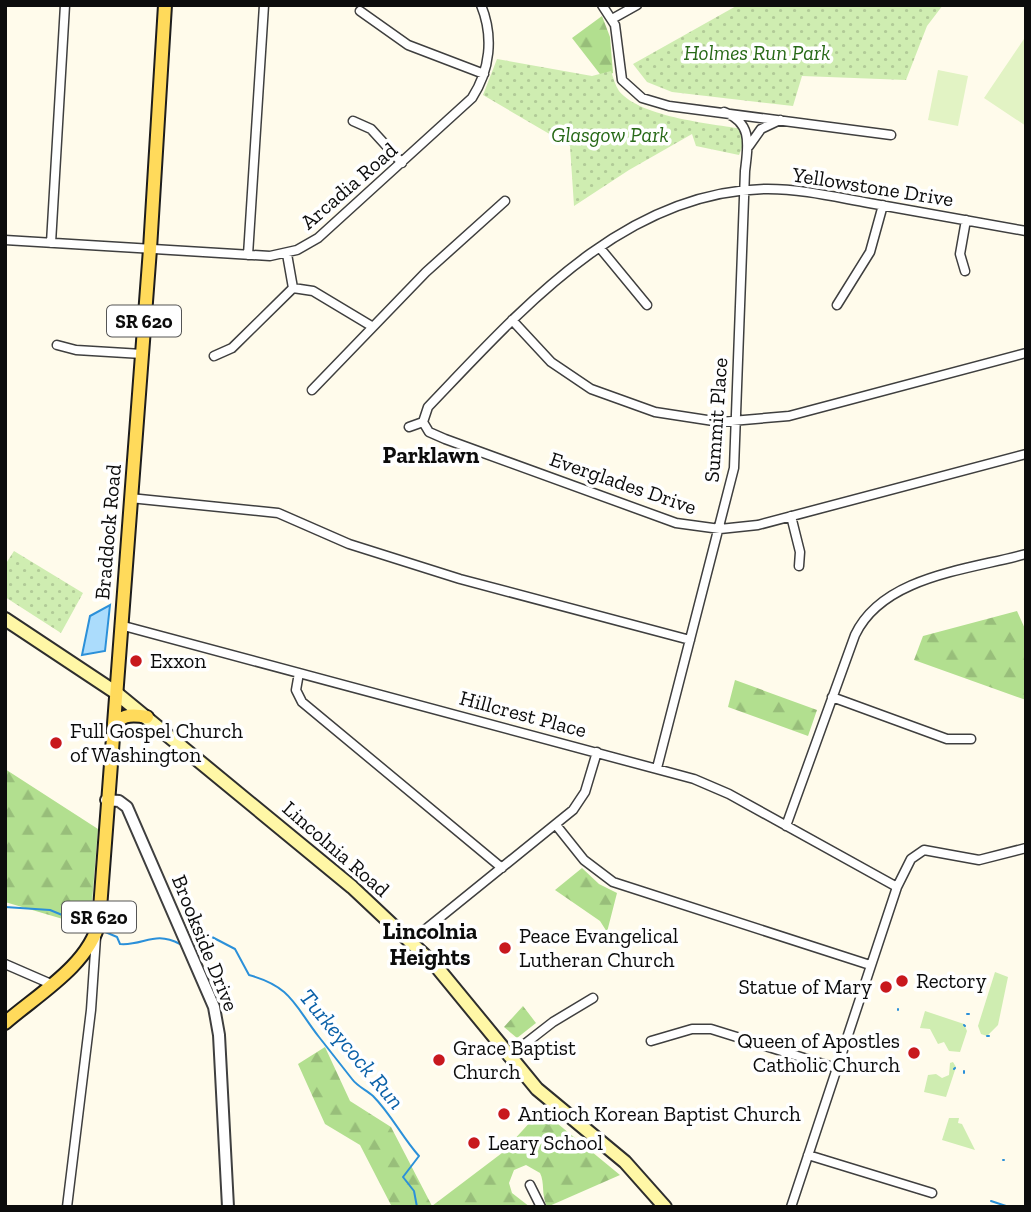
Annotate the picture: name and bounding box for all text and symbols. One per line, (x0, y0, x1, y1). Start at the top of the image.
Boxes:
park label: Holmes Run Park (684, 40, 830, 65)
park label: Glasgow Park (551, 122, 669, 147)
street label: Arcadia Road (295, 137, 402, 234)
street label: Yellowstone Drive (790, 161, 955, 212)
road number: SR 620 (107, 306, 181, 336)
street label: Summit Place (699, 357, 732, 483)
district label: Parklawn (383, 441, 480, 469)
street label: Everglades Drive (547, 446, 700, 519)
street label: Braddock Road (89, 463, 126, 601)
place label: Exxon (150, 648, 206, 673)
marker: Exxon (128, 653, 144, 669)
street label: Hillcrest Place (457, 685, 589, 742)
place label: Full Gospel Church of Washington (70, 718, 243, 767)
marker: Full Gospel Church of Washington (48, 735, 64, 751)
street label: Lincolnia Road (278, 795, 395, 902)
street label: Brookside Drive (167, 871, 244, 1015)
road number: SR 620 (62, 902, 136, 932)
district label: Lincolnia Heights (383, 917, 478, 971)
place label: Peace Evangelical Lutheran Church (519, 923, 679, 972)
marker: Peace Evangelical Lutheran Church (497, 940, 513, 956)
place label: Rectory (916, 968, 987, 993)
marker: Rectory (894, 973, 910, 989)
place label: Statue of Mary (738, 974, 872, 999)
marker: Statue of Mary (878, 979, 894, 995)
water label: Turkeycock Run (294, 983, 410, 1115)
place label: Queen of Apostles Catholic Church (737, 1028, 900, 1077)
place label: Grace Baptist Church (453, 1035, 576, 1084)
marker: Queen of Apostles Catholic Church (906, 1045, 922, 1061)
marker: Grace Baptist Church (431, 1052, 447, 1068)
place label: Antioch Korean Baptist Church (518, 1101, 801, 1126)
marker: Antioch Korean Baptist Church (496, 1106, 512, 1122)
place label: Leary School (488, 1130, 603, 1155)
marker: Leary School (466, 1135, 482, 1151)

